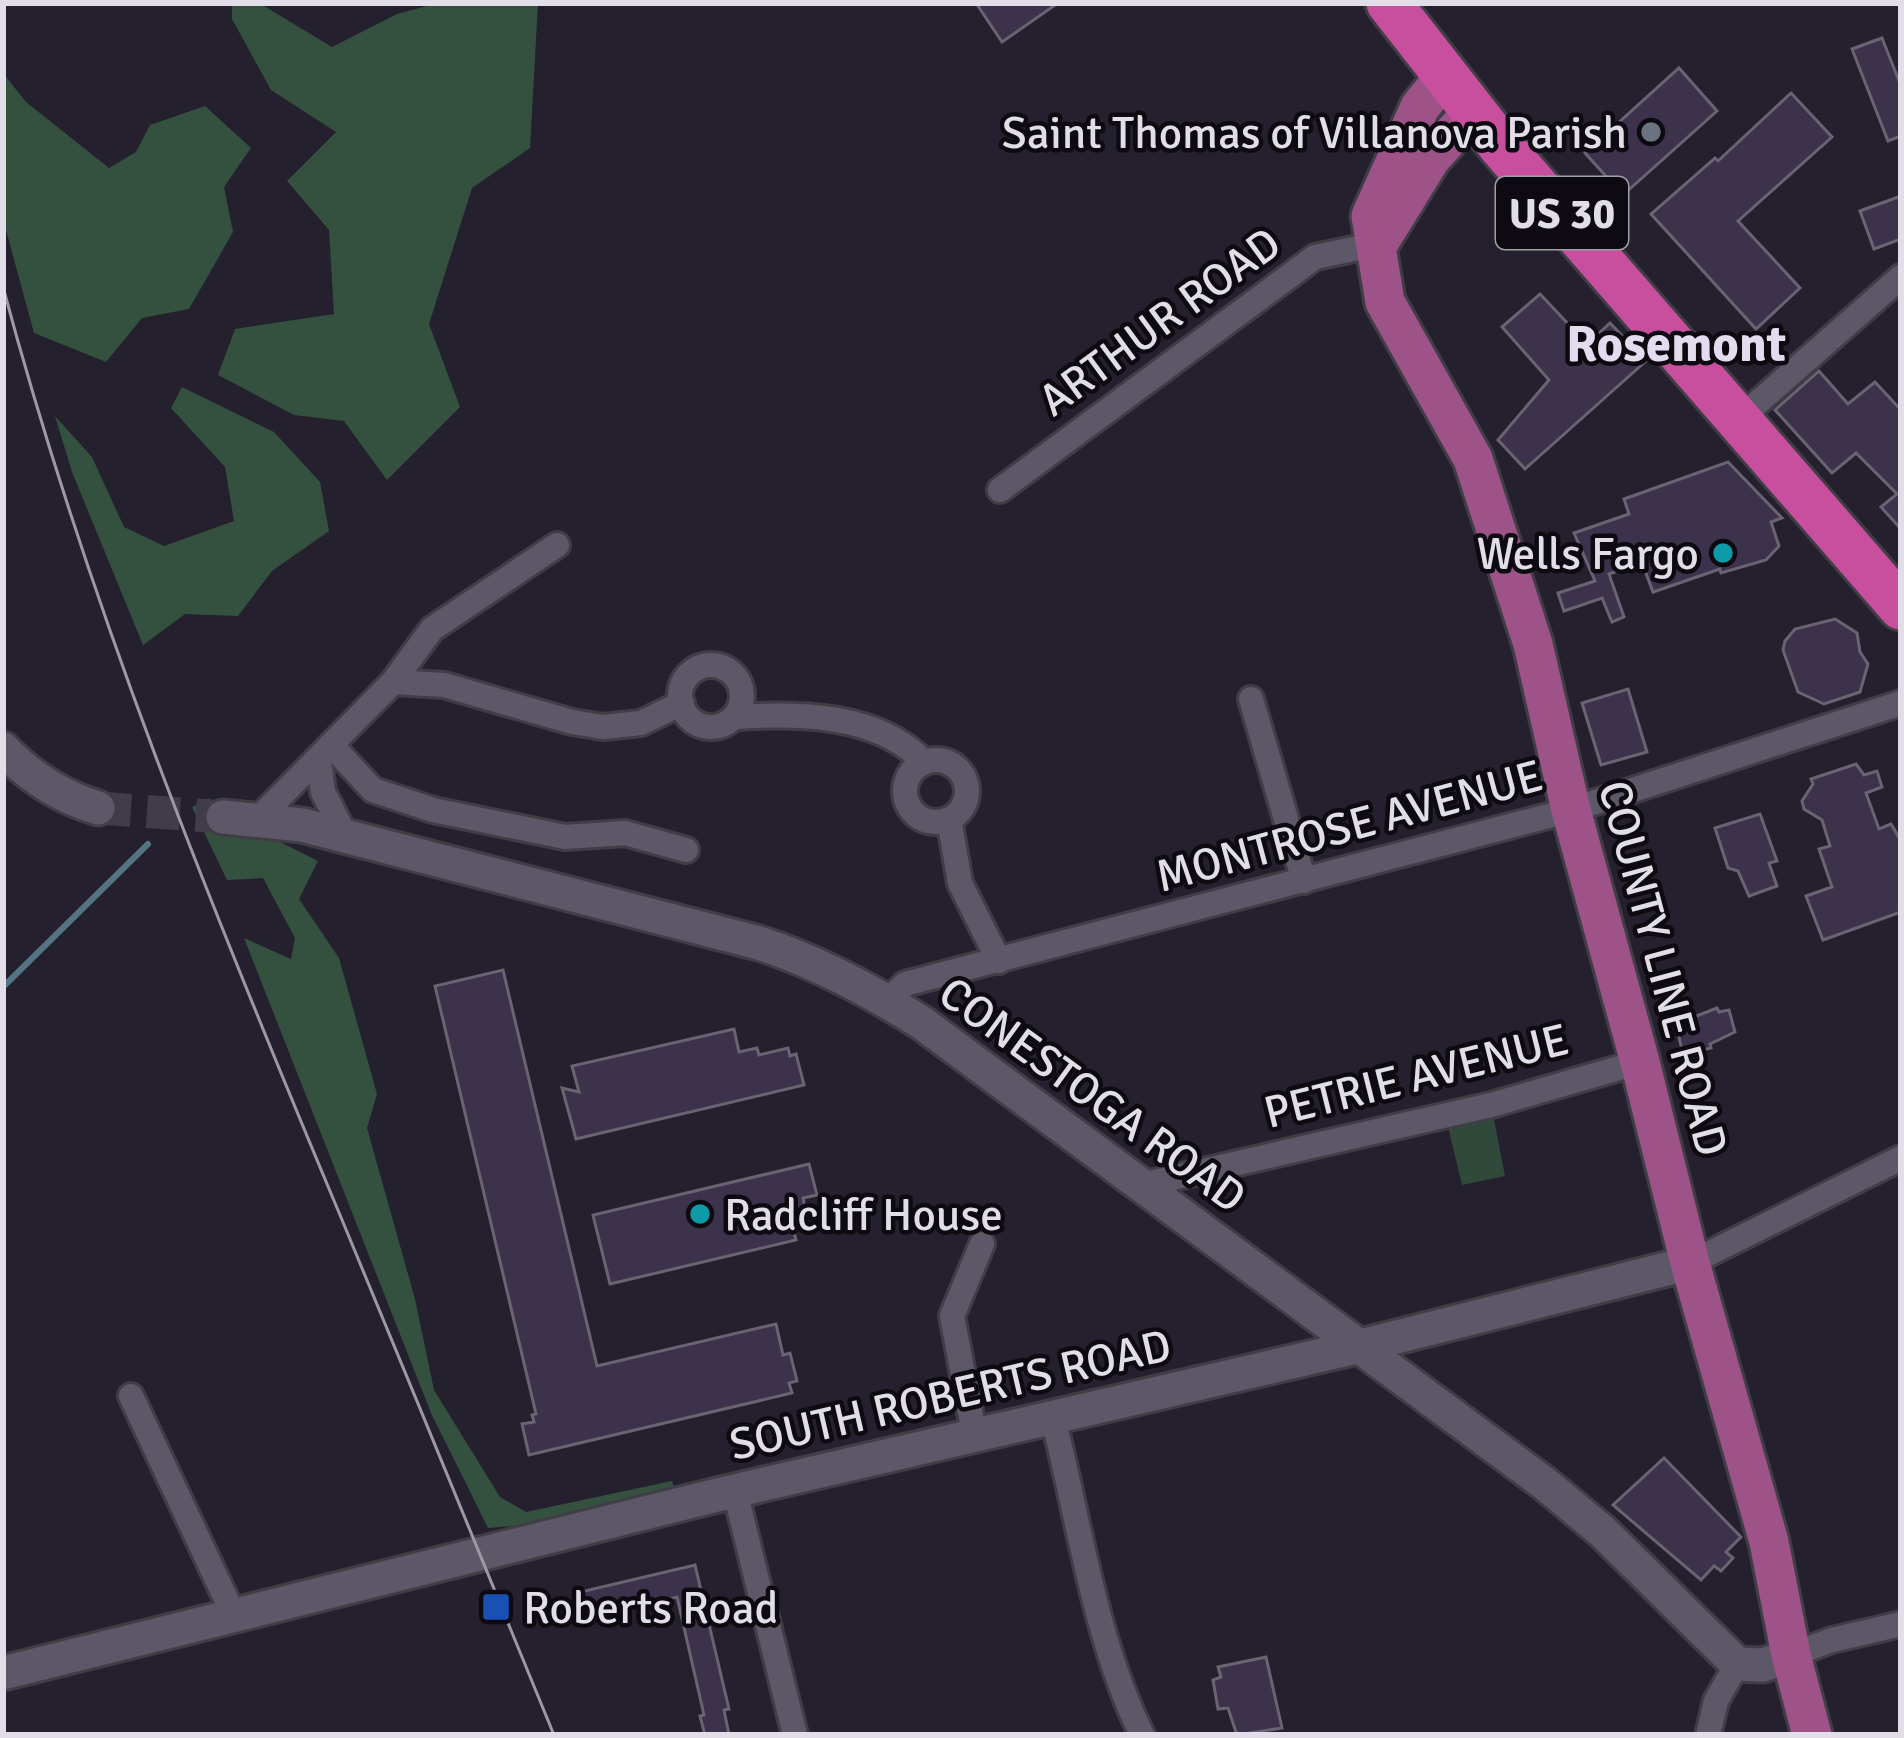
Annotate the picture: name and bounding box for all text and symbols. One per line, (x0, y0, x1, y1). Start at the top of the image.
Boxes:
place label: Saint Thomas of Villanova Parish (1002, 106, 1627, 161)
marker: Saint Thomas of Villanova Parish (1638, 119, 1664, 145)
road number: US 30 (1496, 177, 1628, 249)
street label: ARTHUR ROAD (1028, 216, 1292, 428)
district label: Rosemont (1566, 313, 1786, 376)
place label: Wells Fargo (1476, 527, 1699, 582)
marker: Wells Fargo (1710, 540, 1736, 566)
street label: MONTROSE AVENUE (1150, 748, 1549, 904)
street label: COUNTY LINE ROAD (1586, 775, 1739, 1162)
street label: CONESTOGA ROAD (928, 966, 1256, 1225)
street label: PETRIE AVENUE (1259, 1012, 1574, 1141)
place label: Radcliff House (724, 1188, 1003, 1243)
marker: Radcliff House (687, 1201, 713, 1227)
street label: SOUTH ROBERTS ROAD (724, 1318, 1176, 1473)
place label: Roberts Road (523, 1581, 778, 1636)
marker: Roberts Road (480, 1591, 512, 1623)

